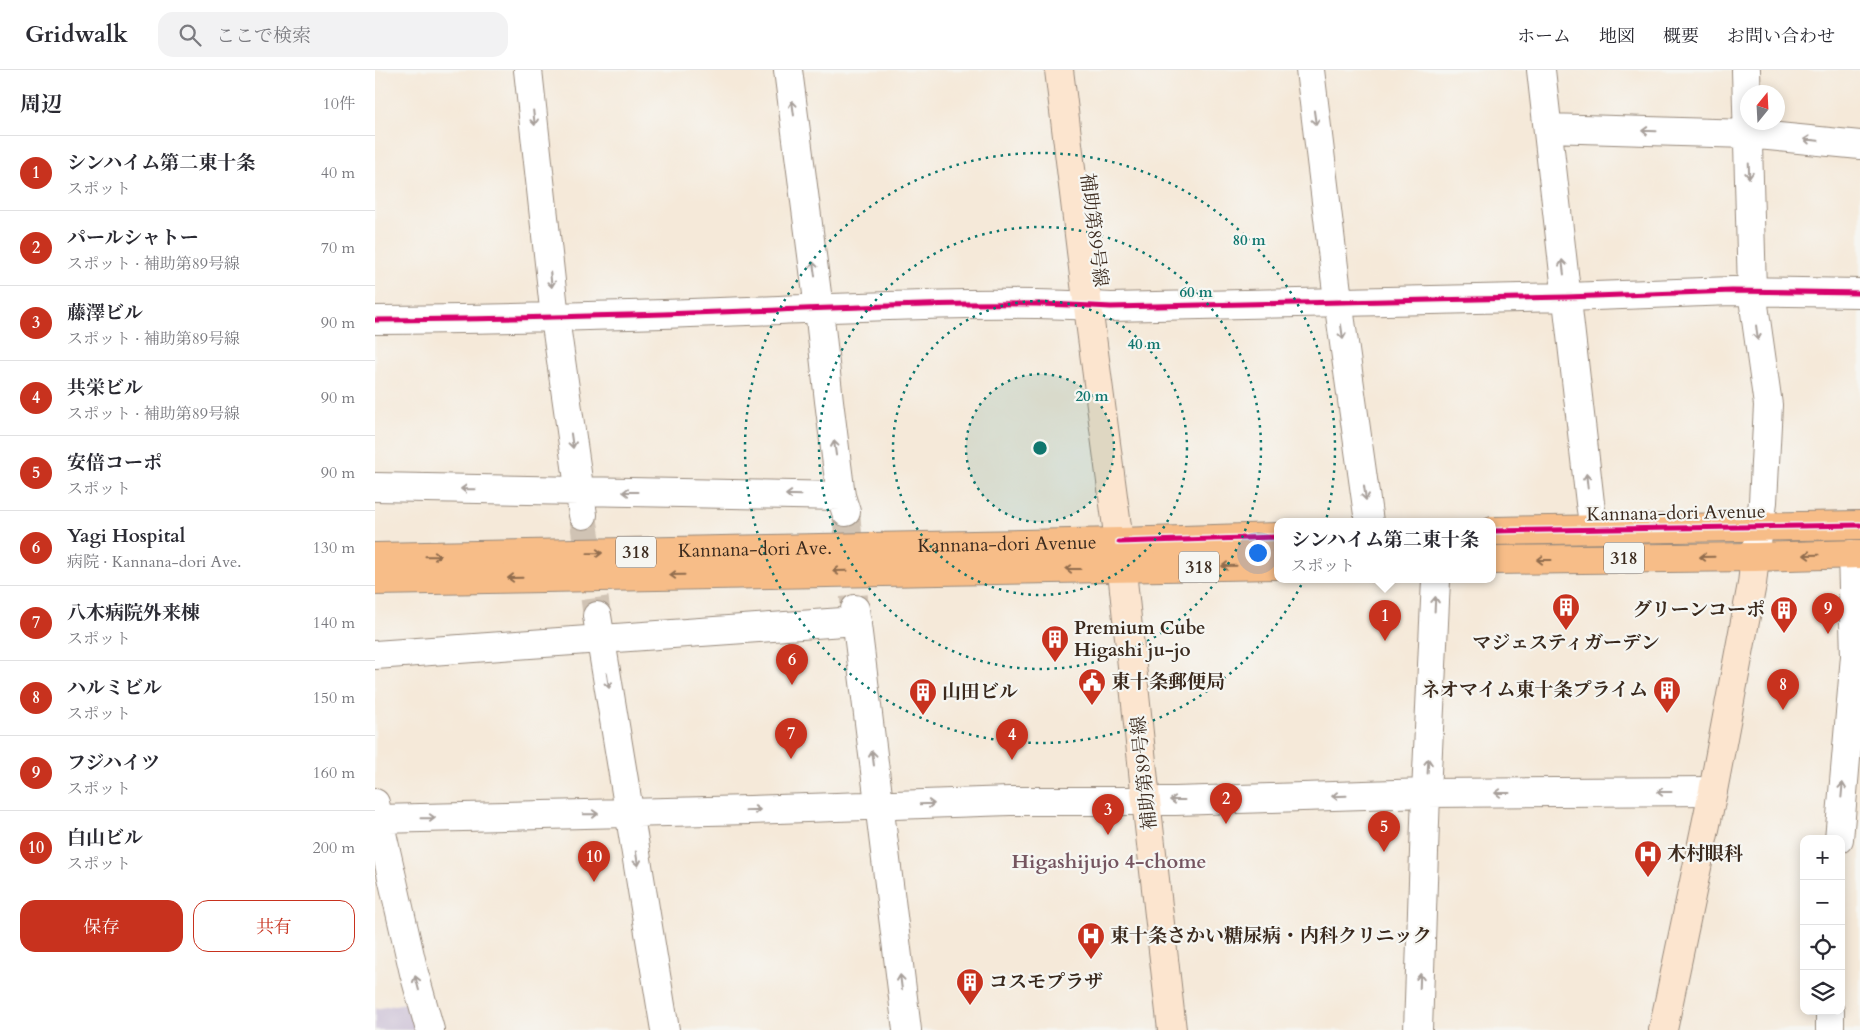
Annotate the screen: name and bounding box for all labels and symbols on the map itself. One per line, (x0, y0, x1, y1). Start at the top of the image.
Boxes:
north arrow (1740, 85, 1785, 130)
one-way arrow (788, 100, 798, 116)
one-way arrow (529, 110, 538, 126)
one-way arrow (1311, 110, 1321, 126)
one-way arrow (1642, 126, 1658, 136)
one-way arrow (1804, 135, 1820, 145)
one-way arrow (1744, 163, 1753, 179)
street label: 補助第89号線 (1074, 172, 1114, 288)
text: 80 m (1232, 230, 1266, 250)
one-way arrow (1558, 259, 1568, 275)
one-way arrow (809, 262, 819, 278)
one-way arrow (546, 272, 556, 288)
text: 60 m (1179, 282, 1213, 302)
one-way arrow (1338, 323, 1348, 339)
one-way arrow (1752, 325, 1762, 341)
text: 40 m (1127, 334, 1161, 354)
text: 20 m (1075, 386, 1109, 406)
one-way arrow (567, 433, 577, 449)
centre of rings (1031, 439, 1049, 457)
one-way arrow (830, 440, 840, 456)
one-way arrow (1582, 473, 1592, 489)
one-way arrow (460, 484, 476, 494)
one-way arrow (1360, 484, 1370, 500)
one-way arrow (622, 487, 638, 496)
one-way arrow (785, 490, 801, 500)
street label: Kannana-dori Avenue (1586, 498, 1766, 528)
street label: Kannana-dori Avenue (917, 529, 1097, 559)
street label: Kannana-dori Ave. (678, 535, 832, 564)
road number: 318 (616, 537, 656, 568)
your location (1245, 540, 1271, 566)
road number: 318 (1604, 542, 1644, 573)
one-way arrow (586, 548, 603, 558)
one-way arrow (424, 551, 440, 561)
one-way arrow (1804, 551, 1820, 560)
road number: 318 (1179, 552, 1219, 582)
one-way arrow (1699, 552, 1715, 562)
one-way arrow (1536, 555, 1552, 565)
one-way arrow (1221, 561, 1238, 571)
one-way arrow (1065, 564, 1081, 574)
one-way arrow (832, 567, 848, 576)
one-way arrow (669, 570, 685, 579)
one-way arrow (507, 573, 524, 583)
building icon: マジェスティガーデン (1551, 592, 1581, 631)
pin: 9 (1812, 593, 1844, 634)
building icon: グリーンコーポ (1769, 595, 1799, 634)
one-way arrow (1431, 596, 1440, 612)
place label: グリーンコーポ (1632, 597, 1765, 623)
pin: 1 (1369, 600, 1401, 641)
place label: Premium Cube Higashi ju-jo (1074, 615, 1206, 663)
building icon: Premium Cube Higashi ju-jo (1040, 624, 1070, 663)
place label: マジェスティガーデン (1472, 630, 1660, 656)
pin: 6 (776, 644, 808, 685)
public building icon: 東十条郵便局 (1077, 667, 1107, 706)
place label: 東十条郵便局 (1111, 669, 1225, 695)
pin: 8 (1767, 669, 1799, 710)
one-way arrow (604, 673, 614, 689)
building icon: ネオマイム東十条プライム (1652, 675, 1682, 714)
building icon: 山田ビル (908, 677, 938, 716)
place label: ネオマイム東十条プライム (1421, 677, 1648, 703)
place label: 山田ビル (942, 679, 1018, 705)
street label: 補助第89号線 (1125, 715, 1163, 831)
pin: 7 (775, 718, 807, 759)
pin: 4 (996, 719, 1028, 760)
one-way arrow (868, 750, 878, 766)
one-way arrow (1423, 759, 1432, 775)
one-way arrow (1838, 782, 1847, 798)
pin: 2 (1210, 783, 1242, 824)
one-way arrow (1656, 787, 1672, 797)
one-way arrow (1494, 788, 1510, 798)
one-way arrow (1331, 791, 1348, 801)
pin: 3 (1092, 794, 1124, 835)
one-way arrow (1169, 795, 1185, 805)
one-way arrow (919, 800, 935, 809)
one-way arrow (744, 805, 761, 815)
one-way arrow (582, 809, 598, 819)
pin: 5 (1368, 811, 1400, 852)
one-way arrow (420, 814, 436, 823)
hospital icon: 木村眼科 (1633, 839, 1663, 878)
pin: 10 (578, 841, 610, 882)
place label: 木村眼科 (1667, 841, 1743, 867)
district label: Higashijujo 4-chome (1011, 848, 1207, 875)
one-way arrow (633, 851, 643, 867)
hospital icon: 東十条さかい糖尿病・内科クリニック (1076, 921, 1106, 960)
place label: 東十条さかい糖尿病・内科クリニック (1110, 923, 1432, 949)
building icon: コスモプラザ (955, 967, 985, 1006)
place label: コスモプラザ (989, 969, 1103, 995)
one-way arrow (896, 974, 906, 990)
one-way arrow (1415, 974, 1425, 990)
one-way arrow (412, 975, 421, 991)

